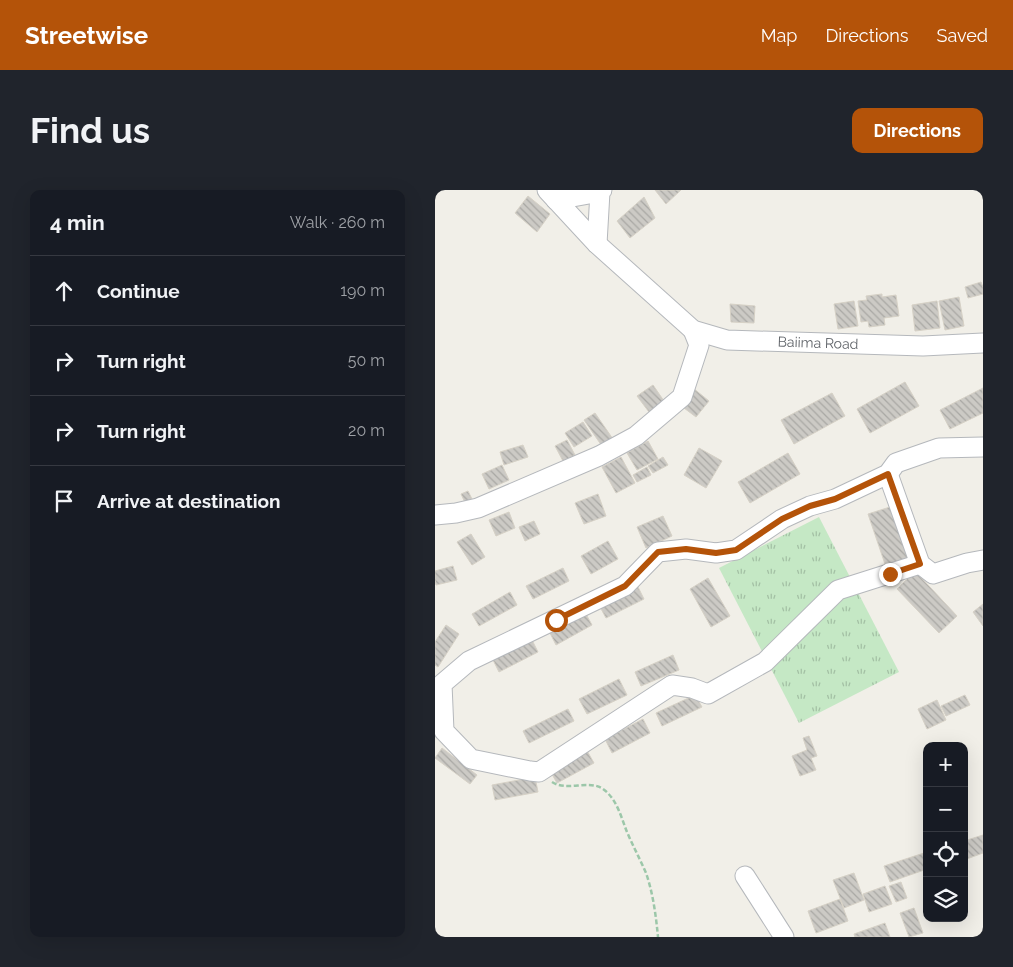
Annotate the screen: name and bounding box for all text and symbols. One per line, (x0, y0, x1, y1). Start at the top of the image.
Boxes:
text: Streetwise (25, 21, 148, 50)
text: Map (761, 25, 797, 46)
text: Directions (825, 25, 909, 46)
text: Saved (937, 25, 988, 46)
button: Directions (852, 108, 983, 153)
text: Find us (30, 110, 150, 151)
text: 4 min (50, 210, 105, 235)
text: Walk · 260 m (290, 213, 385, 232)
icon: ahead (50, 277, 78, 305)
text: Continue (97, 280, 180, 302)
text: 190 m (340, 281, 385, 300)
street label: Baiima Road (777, 334, 859, 352)
icon: right (50, 347, 78, 375)
text: Turn right (97, 350, 186, 372)
text: 50 m (348, 351, 385, 370)
icon: right (50, 417, 78, 445)
text: Turn right (97, 420, 186, 442)
text: 20 m (348, 421, 385, 440)
icon: arrive (50, 487, 78, 515)
text: Arrive at destination (97, 490, 281, 512)
route end (879, 563, 902, 586)
route start (545, 609, 568, 632)
map controls (923, 742, 968, 922)
button: + (923, 742, 968, 787)
button: − (923, 787, 968, 832)
button: locate (923, 832, 968, 877)
button: layers (923, 877, 968, 922)

